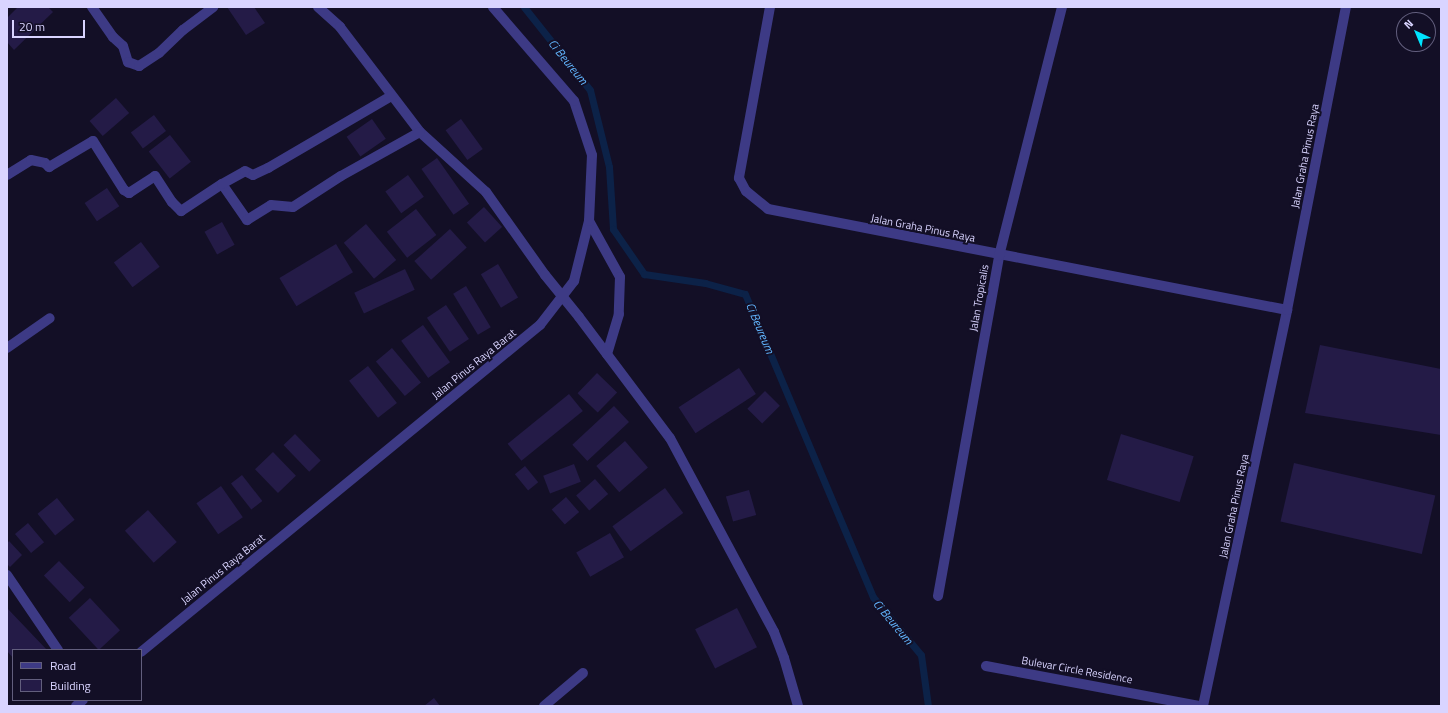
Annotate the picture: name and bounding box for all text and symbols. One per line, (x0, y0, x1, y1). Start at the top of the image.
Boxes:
scale bar (14, 12, 87, 38)
north arrow (1396, 12, 1436, 52)
text: N (1400, 16, 1417, 32)
text: 20 m (19, 17, 45, 36)
water label: Ci Beureum (545, 36, 591, 88)
street label: Jalan Graha Pinus Raya (1288, 103, 1322, 209)
street label: Jalan Graha Pinus Raya (870, 211, 976, 245)
street label: Jalan Tropicalis (967, 263, 991, 333)
water label: Ci Beureum (743, 300, 777, 356)
street label: Jalan Pinus Raya Barat (429, 326, 519, 402)
street label: Jalan Graha Pinus Raya (1217, 453, 1251, 559)
street label: Jalan Pinus Raya Barat (178, 531, 268, 607)
water label: Ci Beureum (870, 597, 916, 647)
legend (12, 649, 142, 701)
street label: Bulevar Circle Residence (1021, 654, 1133, 686)
text: Road (50, 656, 76, 675)
text: Building (50, 676, 91, 695)

